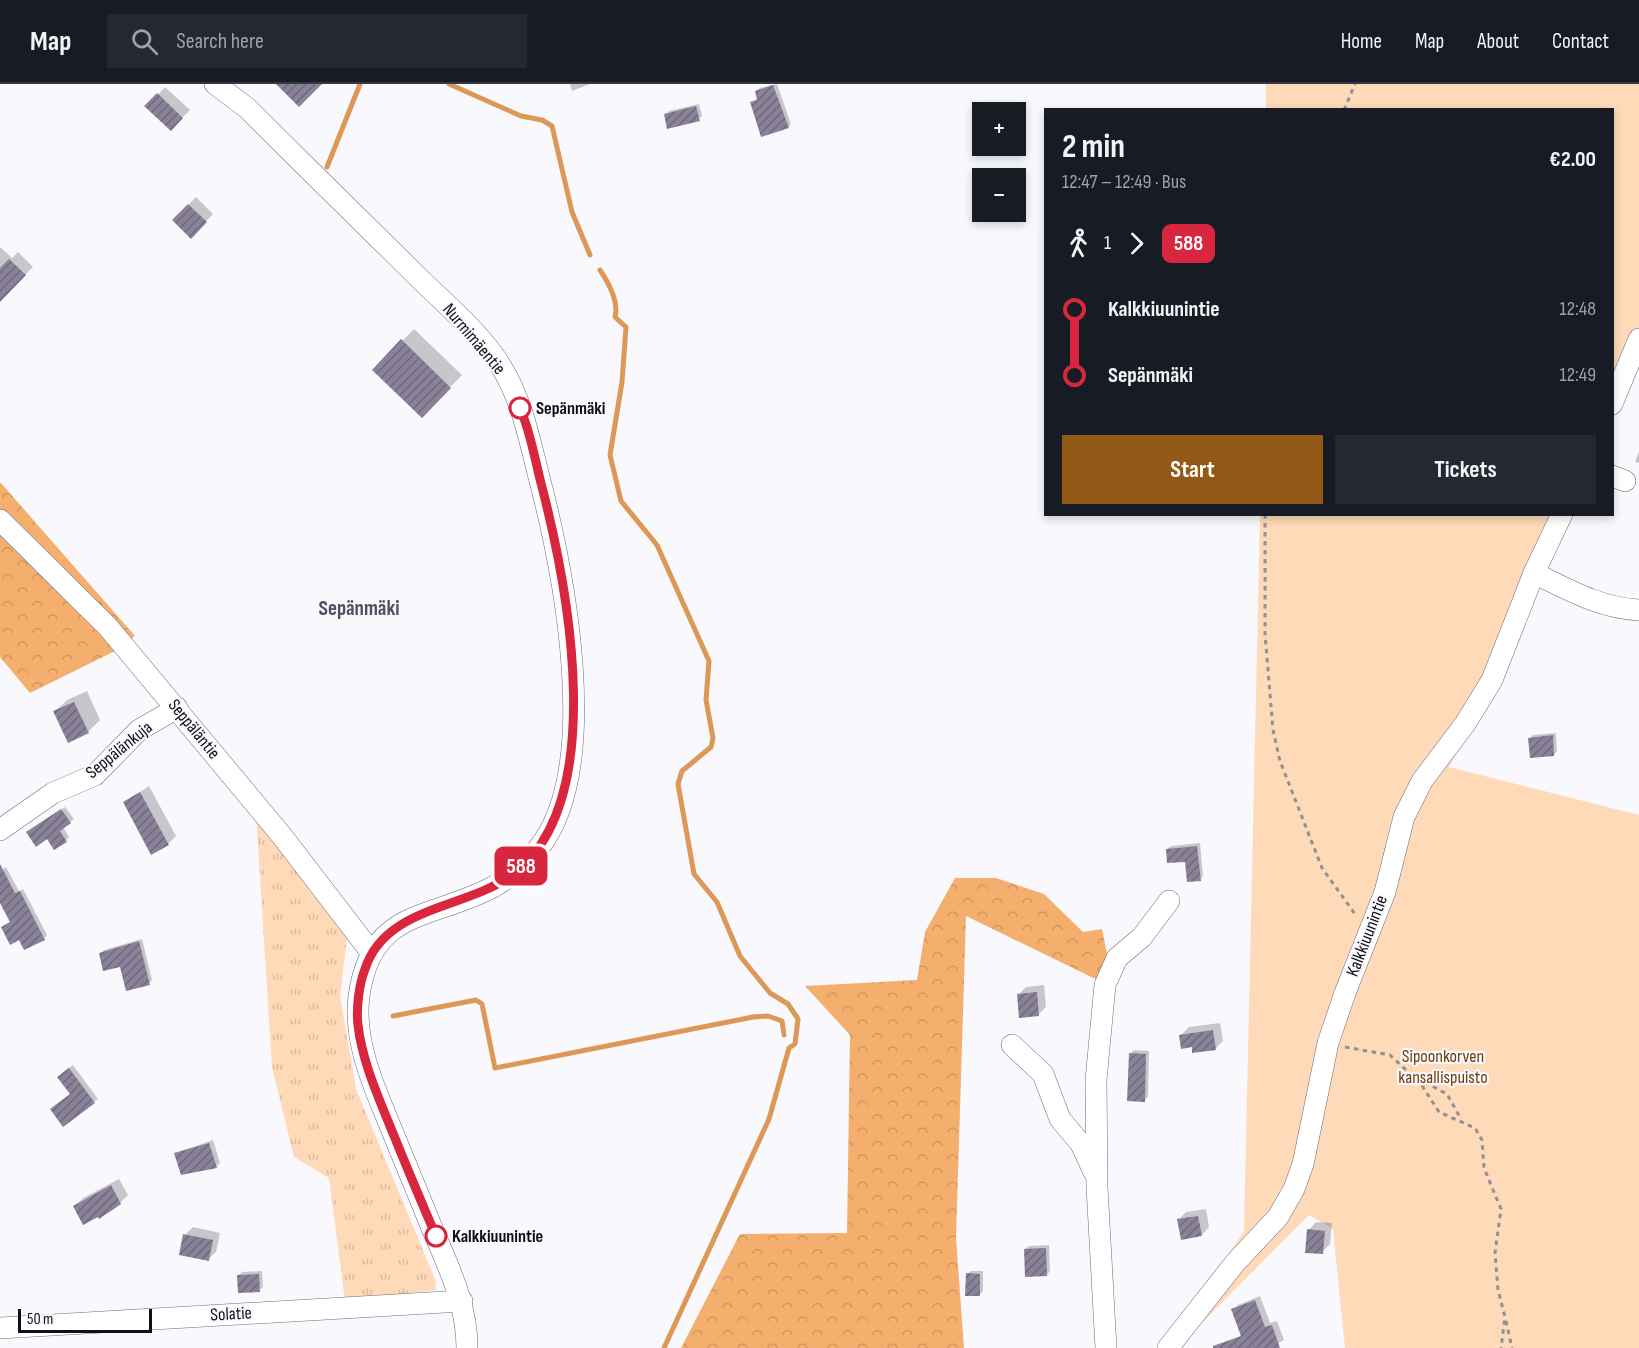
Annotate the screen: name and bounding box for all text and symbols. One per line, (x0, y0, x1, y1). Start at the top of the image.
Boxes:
search box (107, 14, 527, 68)
text: Map (30, 25, 71, 58)
icon: search (128, 25, 161, 58)
text: Search here (176, 28, 264, 55)
text: Home (1341, 29, 1382, 54)
text: Map (1415, 29, 1444, 54)
text: About (1477, 29, 1519, 54)
text: Contact (1552, 29, 1609, 54)
map controls (972, 102, 1026, 222)
button: + (972, 102, 1026, 156)
text: 2 min (1062, 127, 1125, 167)
text: €2.00 (1549, 146, 1596, 173)
button: − (972, 168, 1026, 222)
text: 12:47 – 12:49 · Bus (1062, 170, 1186, 194)
icon: walk (1062, 227, 1095, 260)
icon: forward (1120, 227, 1153, 260)
text: 1 (1104, 231, 1111, 255)
text: 588 (1174, 231, 1203, 256)
text: Kalkkiuunintie (1108, 296, 1220, 323)
text: 12:48 (1560, 297, 1596, 321)
street label: Nurmimäentie (438, 299, 510, 379)
text: Sepänmäki (1108, 362, 1193, 389)
text: 12:49 (1560, 363, 1596, 387)
marker: Sepänmäki (509, 397, 531, 419)
place label: Sepänmäki (536, 398, 606, 419)
button: Start (1062, 435, 1323, 504)
button: Tickets (1335, 435, 1596, 504)
district label: Sepänmäki (318, 596, 400, 621)
street label: Seppäläntie (164, 695, 224, 763)
street label: Seppälänkuja (82, 717, 156, 783)
line badge: 588 (486, 846, 556, 886)
text: 588 (506, 854, 536, 879)
street label: Kalkkiuunintie (1342, 892, 1392, 980)
park label: Sipoonkorven kansallispuisto (1398, 1046, 1488, 1088)
marker: Kalkkiuunintie (425, 1225, 447, 1247)
place label: Kalkkiuunintie (452, 1226, 543, 1247)
street label: Solatie (210, 1302, 252, 1326)
scale bar (18, 1306, 152, 1334)
text: 50 m (27, 1310, 53, 1329)

